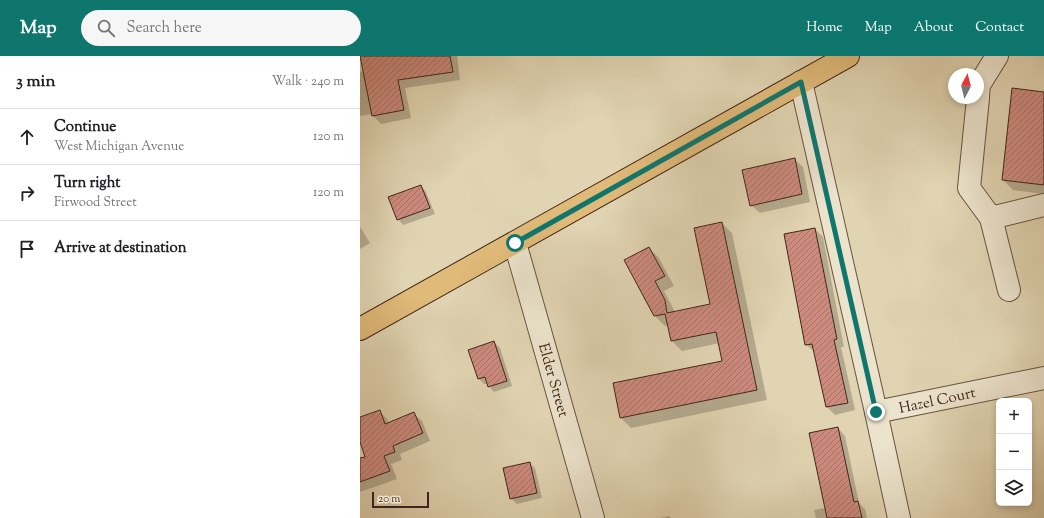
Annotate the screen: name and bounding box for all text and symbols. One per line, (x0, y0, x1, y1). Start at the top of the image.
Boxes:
search box (81, 10, 361, 46)
text: Map (20, 15, 57, 42)
icon: search (95, 17, 117, 39)
text: Search here (127, 18, 202, 39)
text: Home (806, 18, 843, 38)
text: Map (865, 18, 892, 38)
text: About (914, 18, 953, 38)
text: Contact (975, 18, 1024, 38)
north arrow (948, 68, 984, 104)
text: 3 min (16, 70, 55, 94)
text: Walk · 240 m (272, 73, 344, 91)
text: Continue (54, 117, 116, 138)
icon: ahead (16, 126, 38, 148)
text: 120 m (313, 128, 344, 146)
text: West Michigan Avenue (54, 138, 184, 156)
text: Turn right (54, 173, 120, 194)
icon: right (16, 182, 38, 204)
text: 120 m (313, 184, 344, 202)
text: Firwood Street (54, 194, 137, 212)
route start (506, 234, 524, 252)
icon: arrive (16, 238, 38, 260)
text: Arrive at destination (54, 238, 187, 259)
street label: Elder Street (532, 341, 573, 420)
street label: Hazel Court (897, 383, 978, 420)
map controls (996, 398, 1032, 506)
button: + (996, 398, 1032, 434)
route end (867, 403, 885, 421)
button: − (996, 434, 1032, 470)
button: layers (996, 470, 1032, 506)
scale bar (372, 490, 429, 509)
text: 20 m (378, 491, 400, 507)

